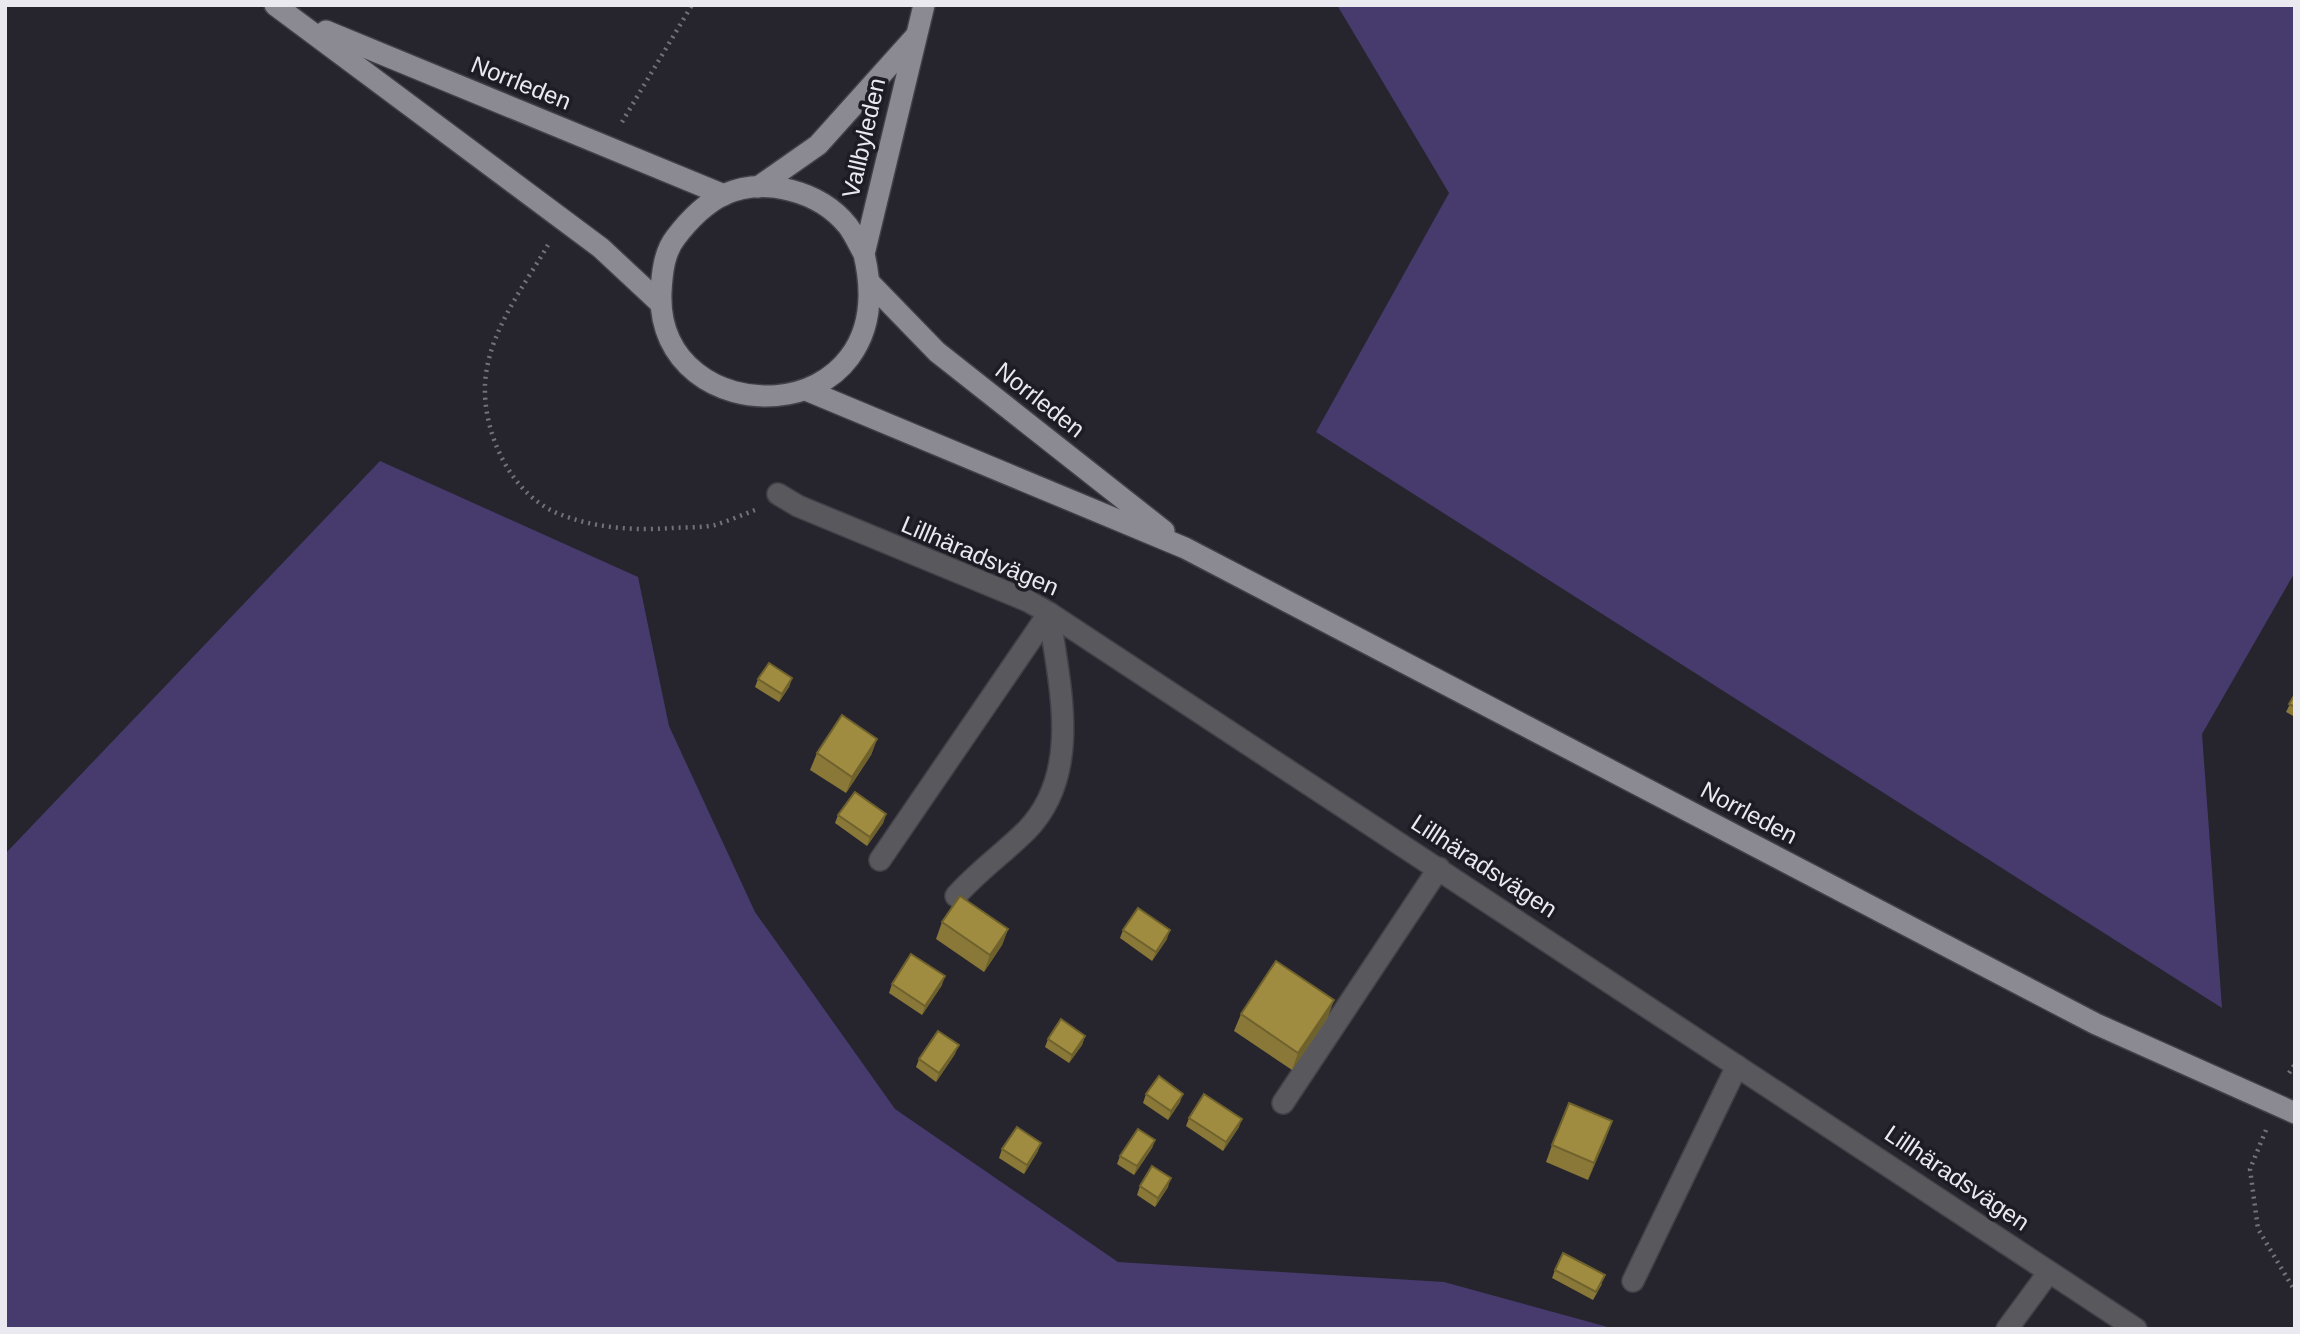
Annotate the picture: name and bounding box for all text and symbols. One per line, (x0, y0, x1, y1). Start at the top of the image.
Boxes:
street label: Norrleden (467, 50, 575, 115)
street label: Vallbyleden (837, 75, 890, 201)
street label: Norrleden (990, 357, 1090, 443)
street label: Lillhäradsvägen (898, 510, 1063, 601)
street label: Norrleden (1696, 776, 1802, 849)
street label: Lillhäradsvägen (1406, 808, 1562, 923)
street label: Lillhäradsvägen (1880, 1119, 2035, 1236)

